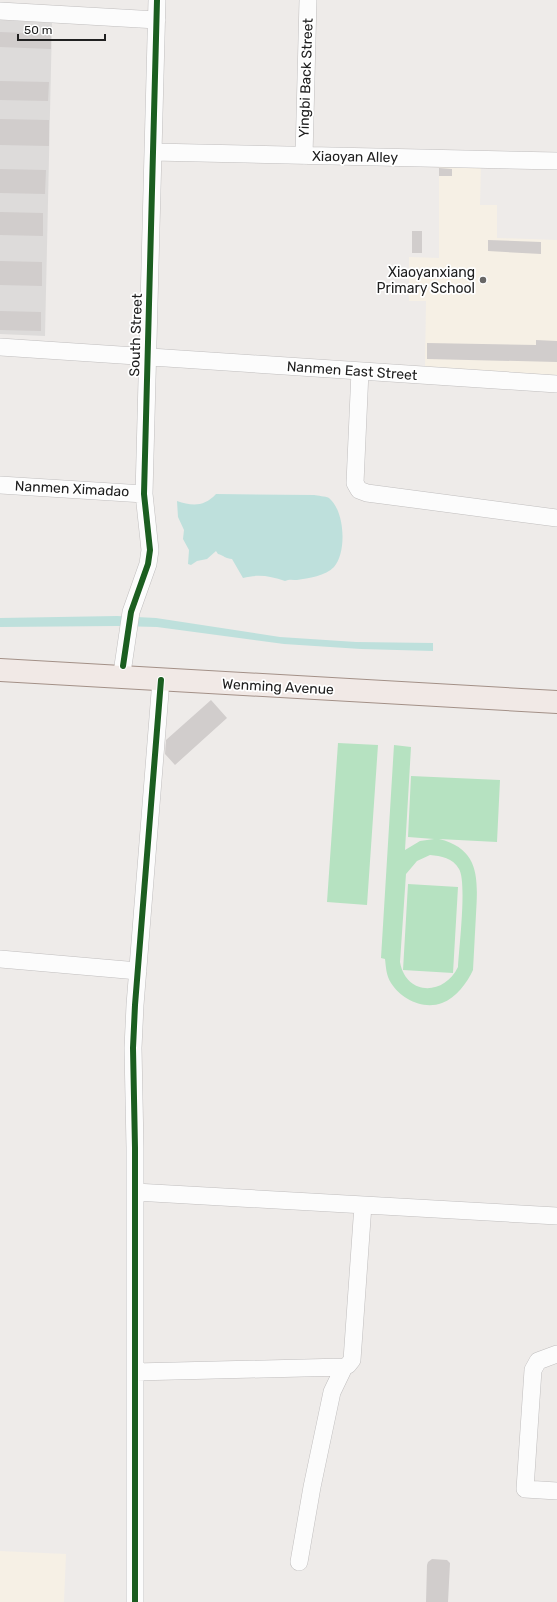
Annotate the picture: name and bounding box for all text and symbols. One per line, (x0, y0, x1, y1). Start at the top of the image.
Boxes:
scale bar (18, 16, 105, 42)
street label: Yingbi Back Street (295, 17, 317, 138)
text: 50 m (24, 23, 52, 37)
street label: Xiaoyan Alley (312, 148, 398, 166)
place label: Xiaoyanxiang Primary School (377, 264, 475, 297)
marker: Xiaoyanxiang Primary School (478, 275, 488, 285)
street label: South Street (126, 293, 146, 377)
street label: Nanmen East Street (286, 358, 418, 384)
street label: Nanmen Ximadao (14, 478, 130, 500)
street label: Wenming Avenue (222, 676, 335, 698)

